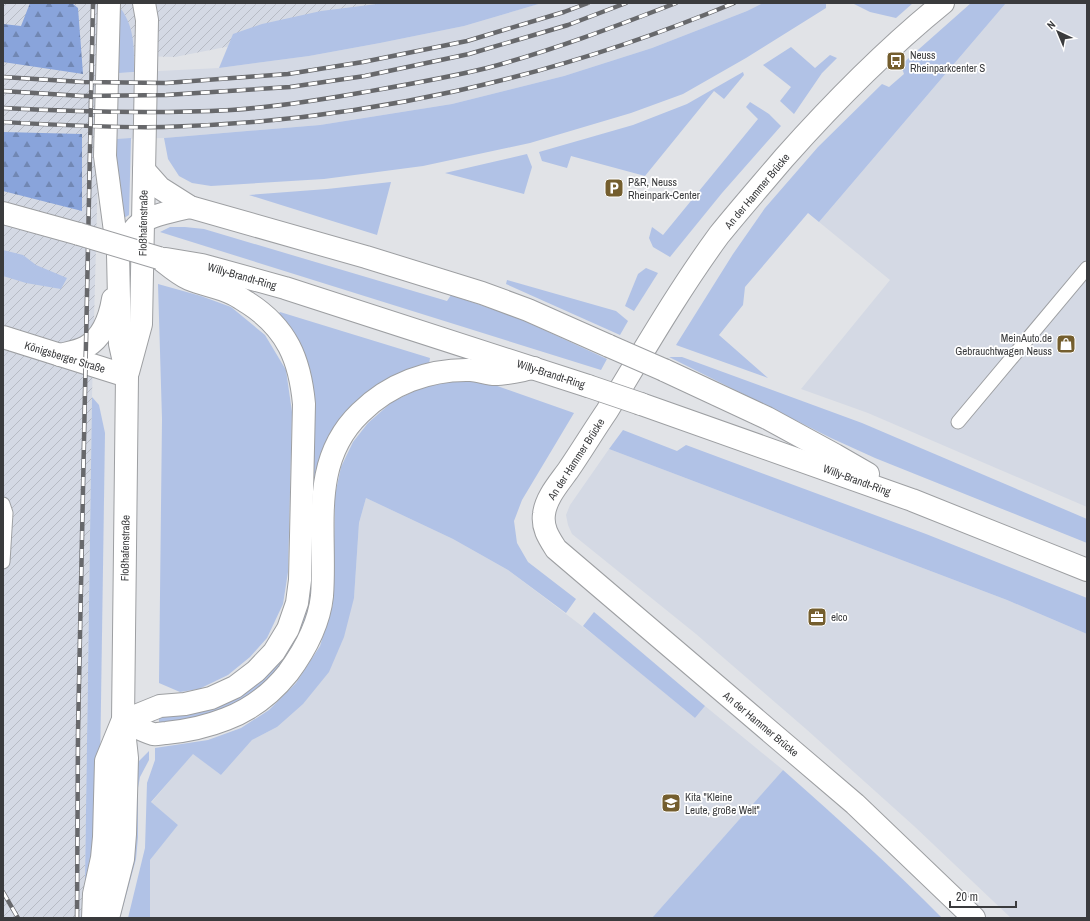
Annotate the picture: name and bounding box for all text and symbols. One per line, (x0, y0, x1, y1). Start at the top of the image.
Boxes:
north arrow (1038, 12, 1078, 52)
text: N (1044, 18, 1058, 32)
place label: Neuss Rheinparkcenter S (910, 48, 985, 75)
bus stop icon: Neuss Rheinparkcenter S (885, 50, 907, 72)
street label: An der Hammer Brücke (721, 150, 793, 232)
place label: P&R, Neuss Rheinpark-Center (628, 175, 700, 202)
parking icon: P&R, Neuss Rheinpark-Center (603, 177, 625, 199)
street label: Floßhafenstraße (135, 190, 151, 256)
street label: Willy-Brandt-Ring (206, 259, 278, 293)
place label: MeinAuto.de Gebrauchtwagen Neuss (955, 331, 1052, 358)
shop icon: MeinAuto.de Gebrauchtwagen Neuss (1055, 333, 1077, 355)
street label: Königsberger Straße (23, 338, 107, 376)
street label: Willy-Brandt-Ring (515, 356, 587, 392)
street label: An der Hammer Brücke (544, 416, 608, 503)
street label: Willy-Brandt-Ring (821, 461, 893, 499)
street label: Floßhafenstraße (117, 515, 133, 581)
office icon: elco (806, 606, 828, 628)
place label: elco (831, 610, 848, 624)
street label: An der Hammer Brücke (720, 688, 802, 760)
place label: Kita "Kleine Leute, große Welt" (685, 790, 760, 817)
school or university icon: Kita "Kleine Leute, große Welt" (660, 792, 682, 814)
scale bar (950, 883, 1016, 909)
text: 20 m (956, 889, 978, 905)

